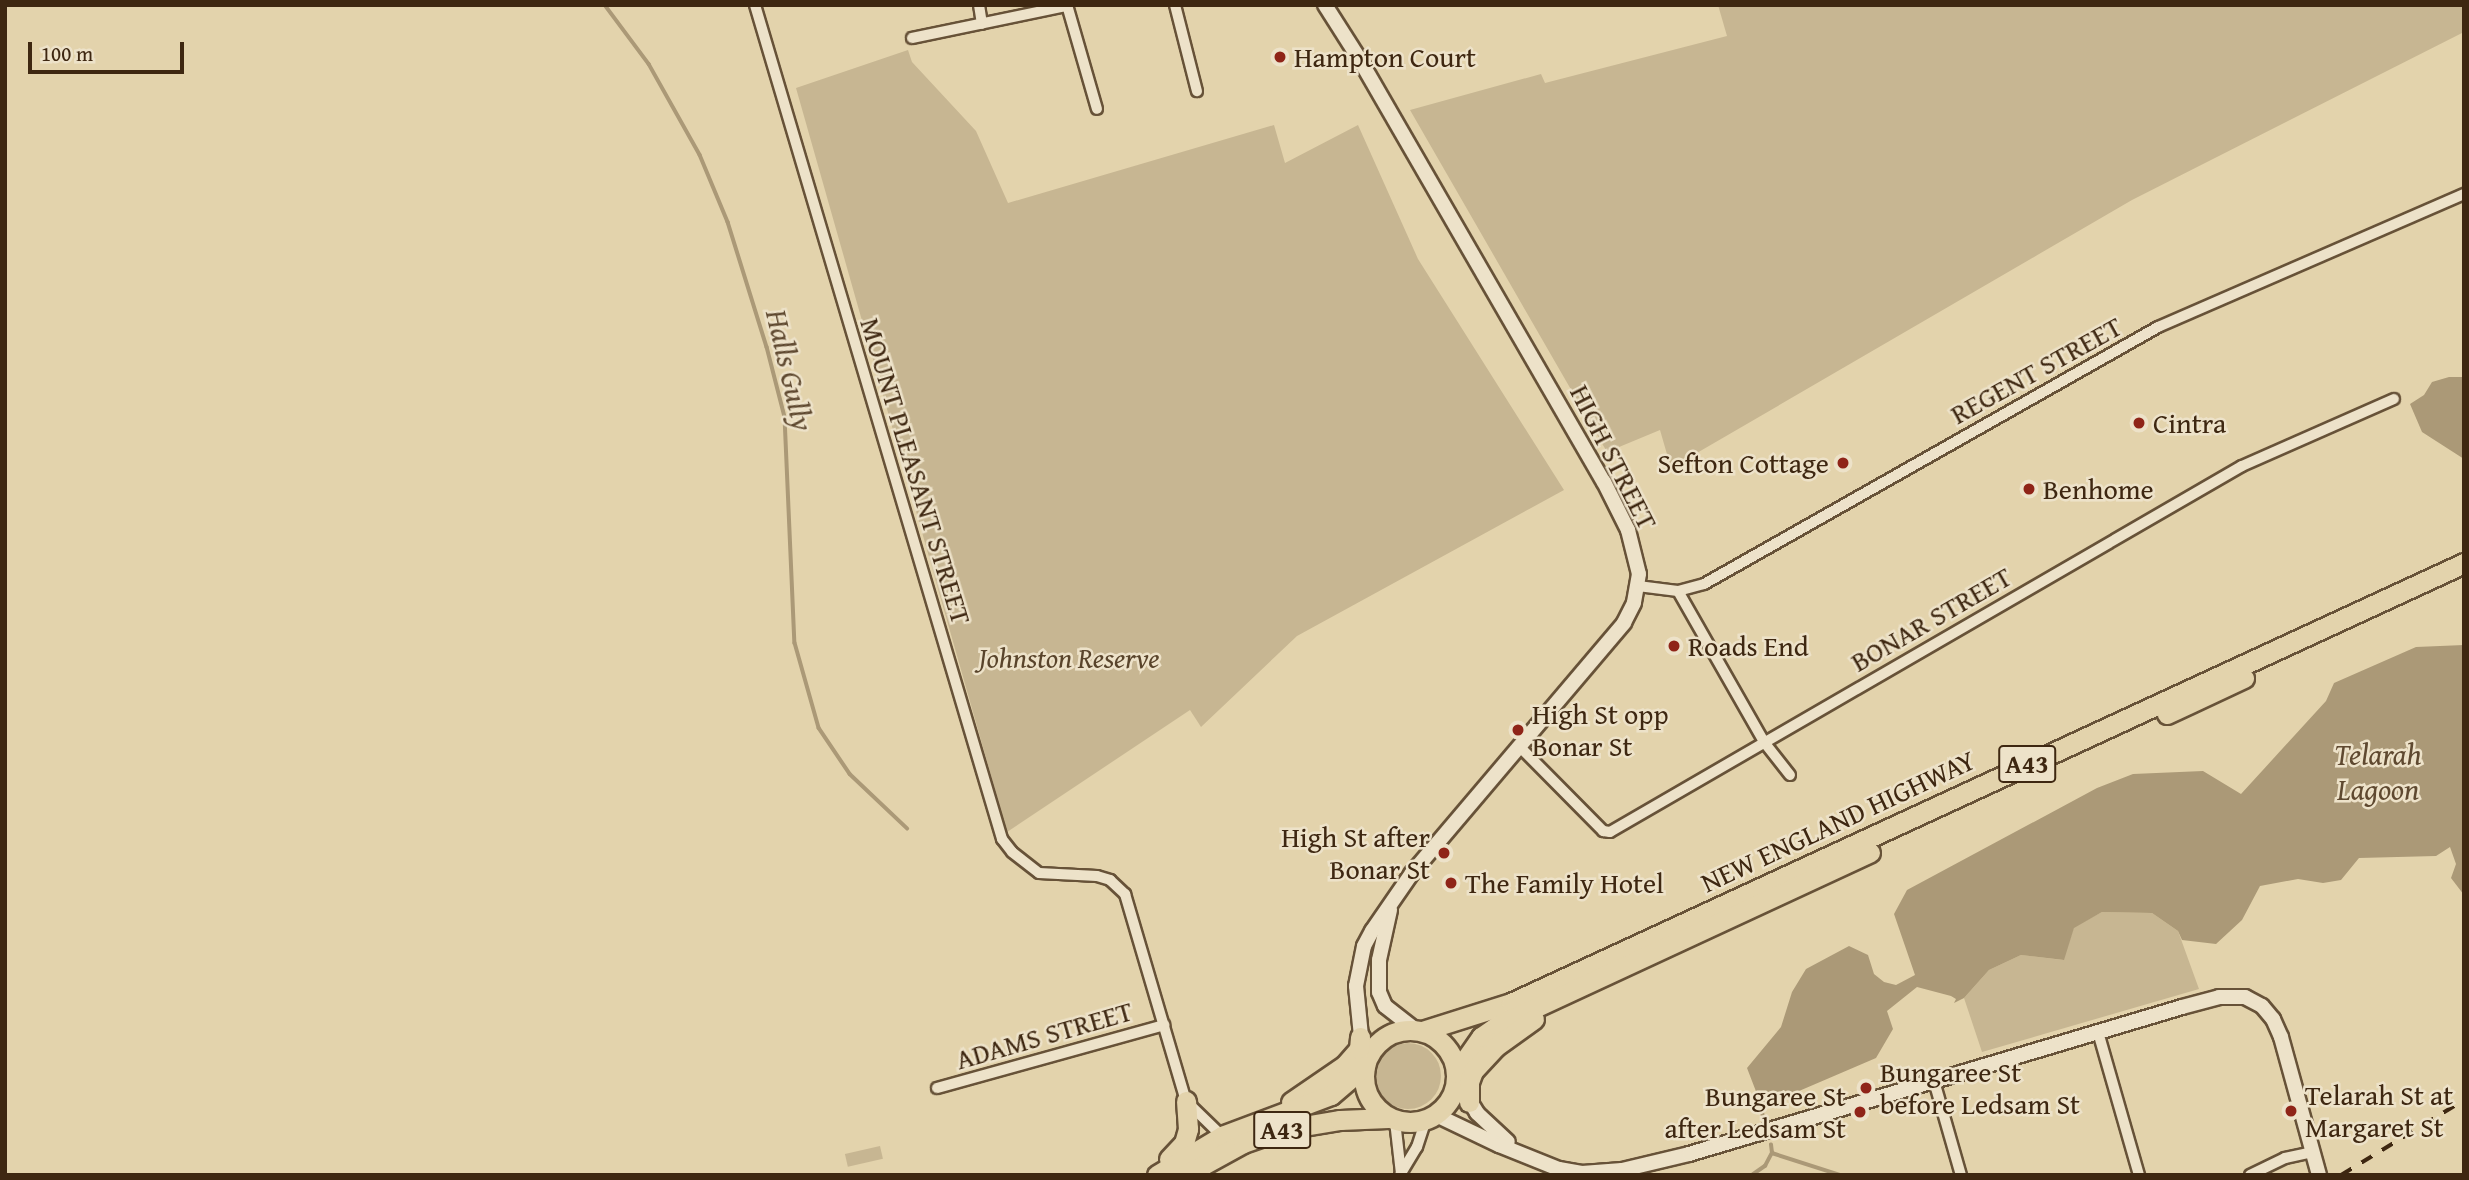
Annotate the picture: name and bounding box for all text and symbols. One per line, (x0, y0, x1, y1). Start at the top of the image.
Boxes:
scale bar (32, 28, 187, 72)
text: 100 m (41, 38, 93, 69)
place label: Hampton Court (1294, 40, 1476, 74)
marker: Hampton Court (1272, 49, 1288, 65)
water label: Halls Gully (759, 306, 821, 434)
street label: REGENT STREET (1944, 309, 2128, 431)
street label: MOUNT PLEASANT STREET (853, 314, 979, 628)
street label: HIGH STREET (1563, 379, 1665, 535)
place label: Cintra (2153, 406, 2226, 440)
marker: Cintra (2131, 415, 2147, 431)
place label: Sefton Cottage (1658, 446, 1829, 480)
marker: Sefton Cottage (1835, 455, 1851, 471)
place label: Benhome (2043, 472, 2154, 506)
marker: Benhome (2021, 481, 2037, 497)
street label: BONAR STREET (1845, 559, 2017, 679)
place label: Roads End (1688, 629, 1809, 663)
marker: Roads End (1666, 638, 1682, 654)
park label: Johnston Reserve (978, 641, 1160, 675)
place label: High St opp Bonar St (1532, 697, 1668, 763)
marker: High St opp Bonar St (1510, 722, 1526, 738)
water label: Telarah Lagoon (2334, 736, 2422, 806)
road number: A43 (1997, 742, 2057, 786)
street label: NEW ENGLAND HIGHWAY (1696, 743, 1980, 899)
place label: High St after Bonar St (1281, 820, 1430, 886)
marker: High St after Bonar St (1436, 845, 1452, 861)
place label: The Family Hotel (1465, 866, 1664, 900)
marker: The Family Hotel (1443, 875, 1459, 891)
street label: ADAMS STREET (952, 994, 1136, 1076)
place label: Bungaree St before Ledsam St (1880, 1055, 2080, 1121)
place label: Telarah St at Margaret St (2305, 1078, 2453, 1144)
place label: Bungaree St after Ledsam St (1664, 1079, 1846, 1145)
marker: Bungaree St before Ledsam St (1858, 1080, 1874, 1096)
marker: Telarah St at Margaret St (2283, 1103, 2299, 1119)
marker: Bungaree St after Ledsam St (1852, 1104, 1868, 1120)
road number: A43 (1252, 1107, 1312, 1152)

